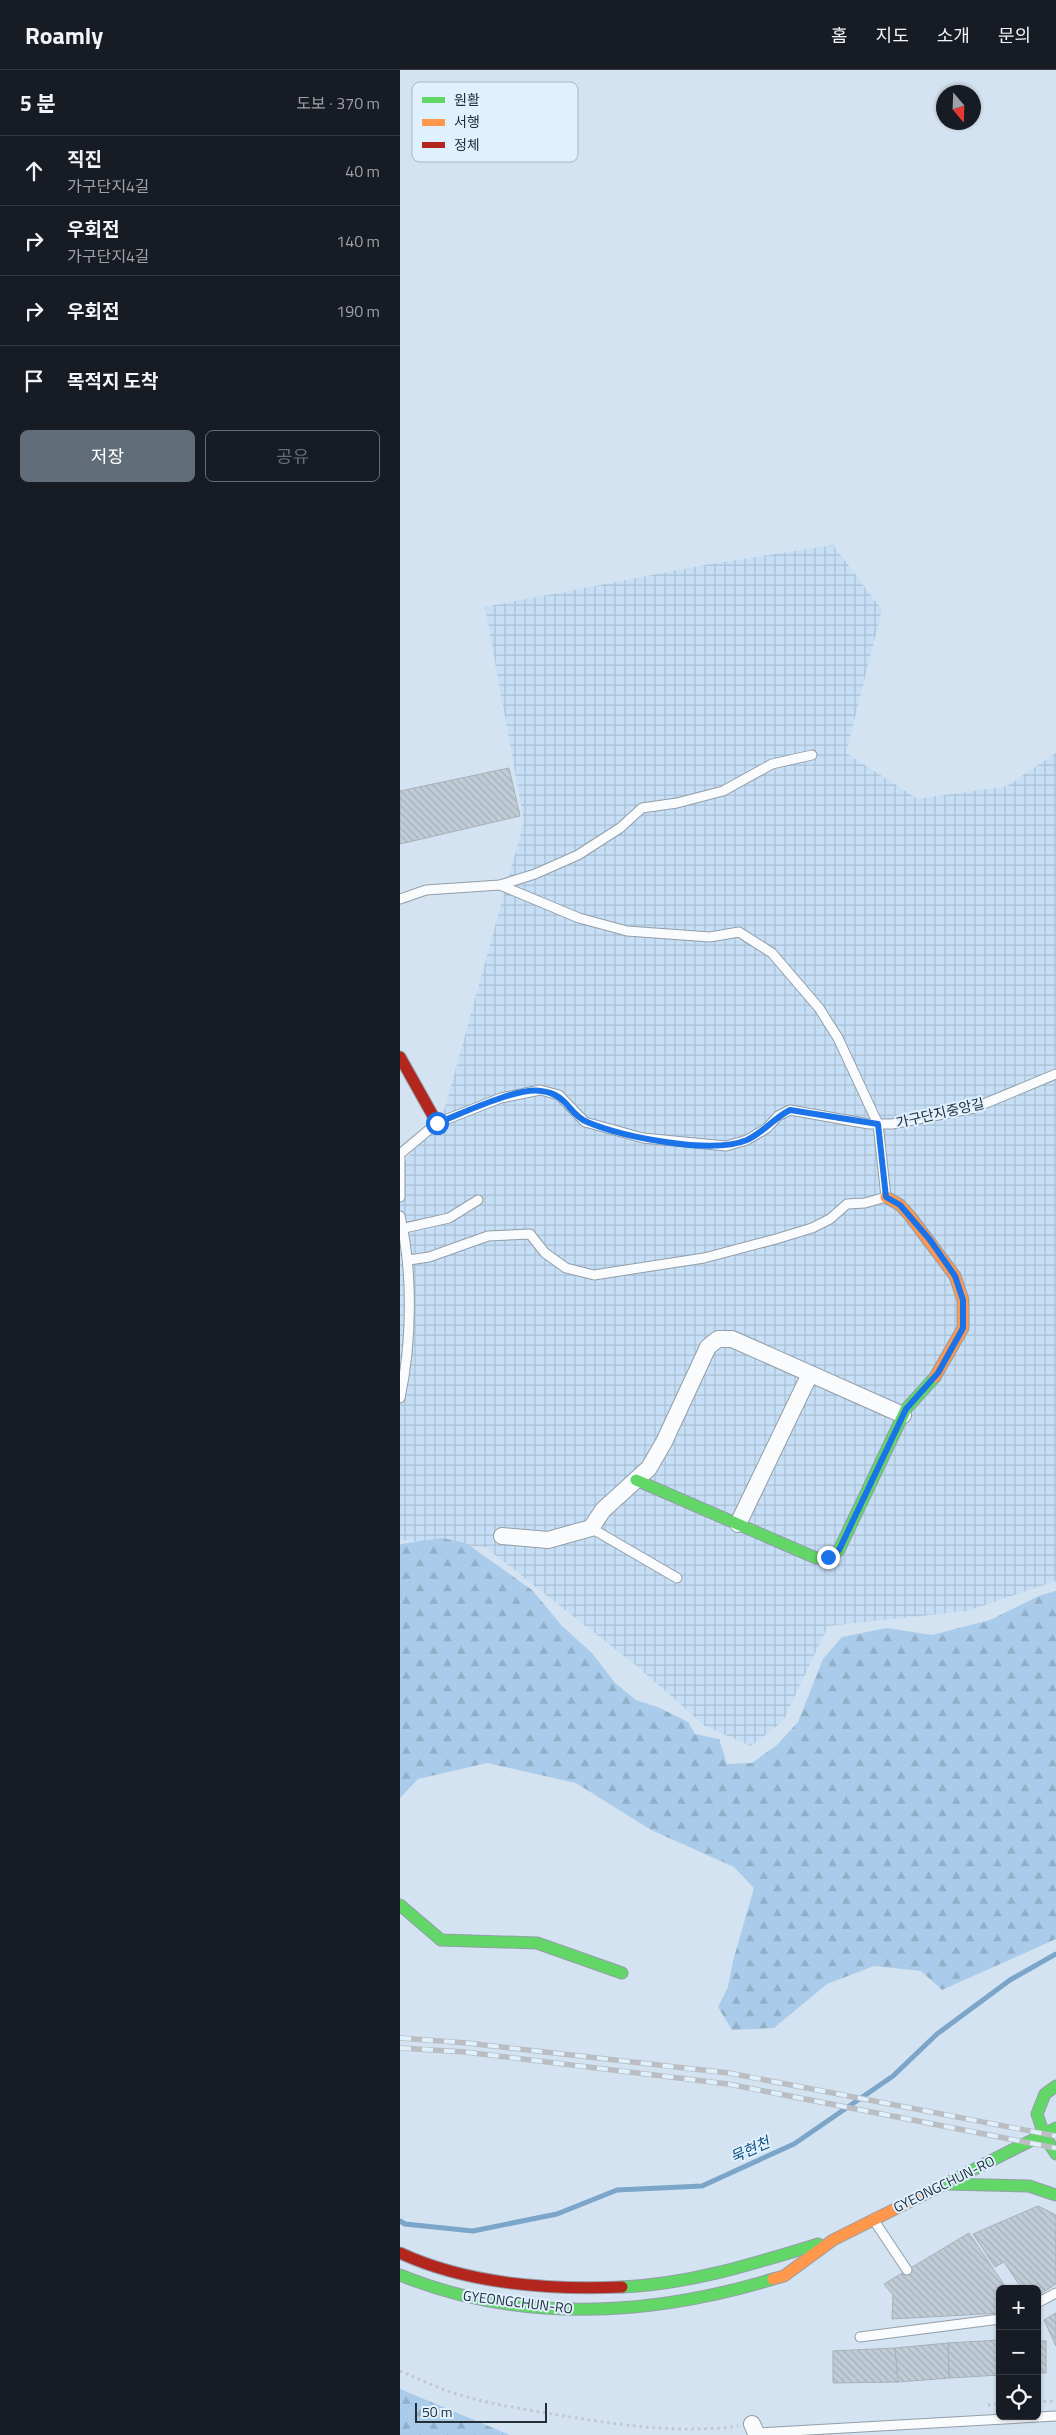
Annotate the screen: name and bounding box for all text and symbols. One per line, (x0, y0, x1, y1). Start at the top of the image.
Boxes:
text: Roamly (25, 17, 103, 53)
text: 홈 (831, 22, 848, 49)
text: 지도 (876, 22, 909, 49)
text: 소개 (937, 22, 970, 49)
text: 문의 (998, 22, 1031, 49)
legend (412, 82, 578, 162)
north arrow (936, 85, 981, 130)
text: 5 분 (20, 87, 56, 119)
text: 원활 (454, 89, 480, 110)
text: 도보 · 370 m (296, 91, 380, 115)
text: 서행 (454, 111, 480, 132)
text: 정체 (454, 134, 480, 155)
text: 직진 (67, 144, 102, 173)
icon: ahead (20, 157, 48, 185)
text: 40 m (345, 159, 380, 183)
text: 가구단지4길 (67, 174, 150, 198)
text: 우회전 (67, 214, 119, 243)
icon: right (20, 227, 48, 255)
text: 140 m (336, 229, 380, 253)
text: 가구단지4길 (67, 244, 150, 268)
text: 우회전 (67, 296, 119, 325)
icon: right (20, 297, 48, 325)
text: 190 m (336, 299, 380, 323)
text: 목적지 도착 (67, 366, 159, 395)
icon: arrive (20, 367, 48, 395)
button: 저장 (20, 430, 195, 482)
button: 공유 (205, 430, 380, 482)
street label: 가구단지중앙길 (894, 1092, 986, 1133)
route start (426, 1112, 449, 1135)
route end (817, 1546, 840, 1569)
water label: 묵현천 (726, 2130, 775, 2168)
street label: GYEONGCHUN-RO (890, 2150, 998, 2217)
street label: GYEONGCHUN-RO (462, 2284, 574, 2319)
map controls (996, 2285, 1041, 2420)
button: + (996, 2285, 1041, 2330)
button: − (996, 2330, 1041, 2375)
button: locate (996, 2375, 1041, 2420)
scale bar (415, 2400, 548, 2423)
text: 50 m (422, 2401, 452, 2422)

